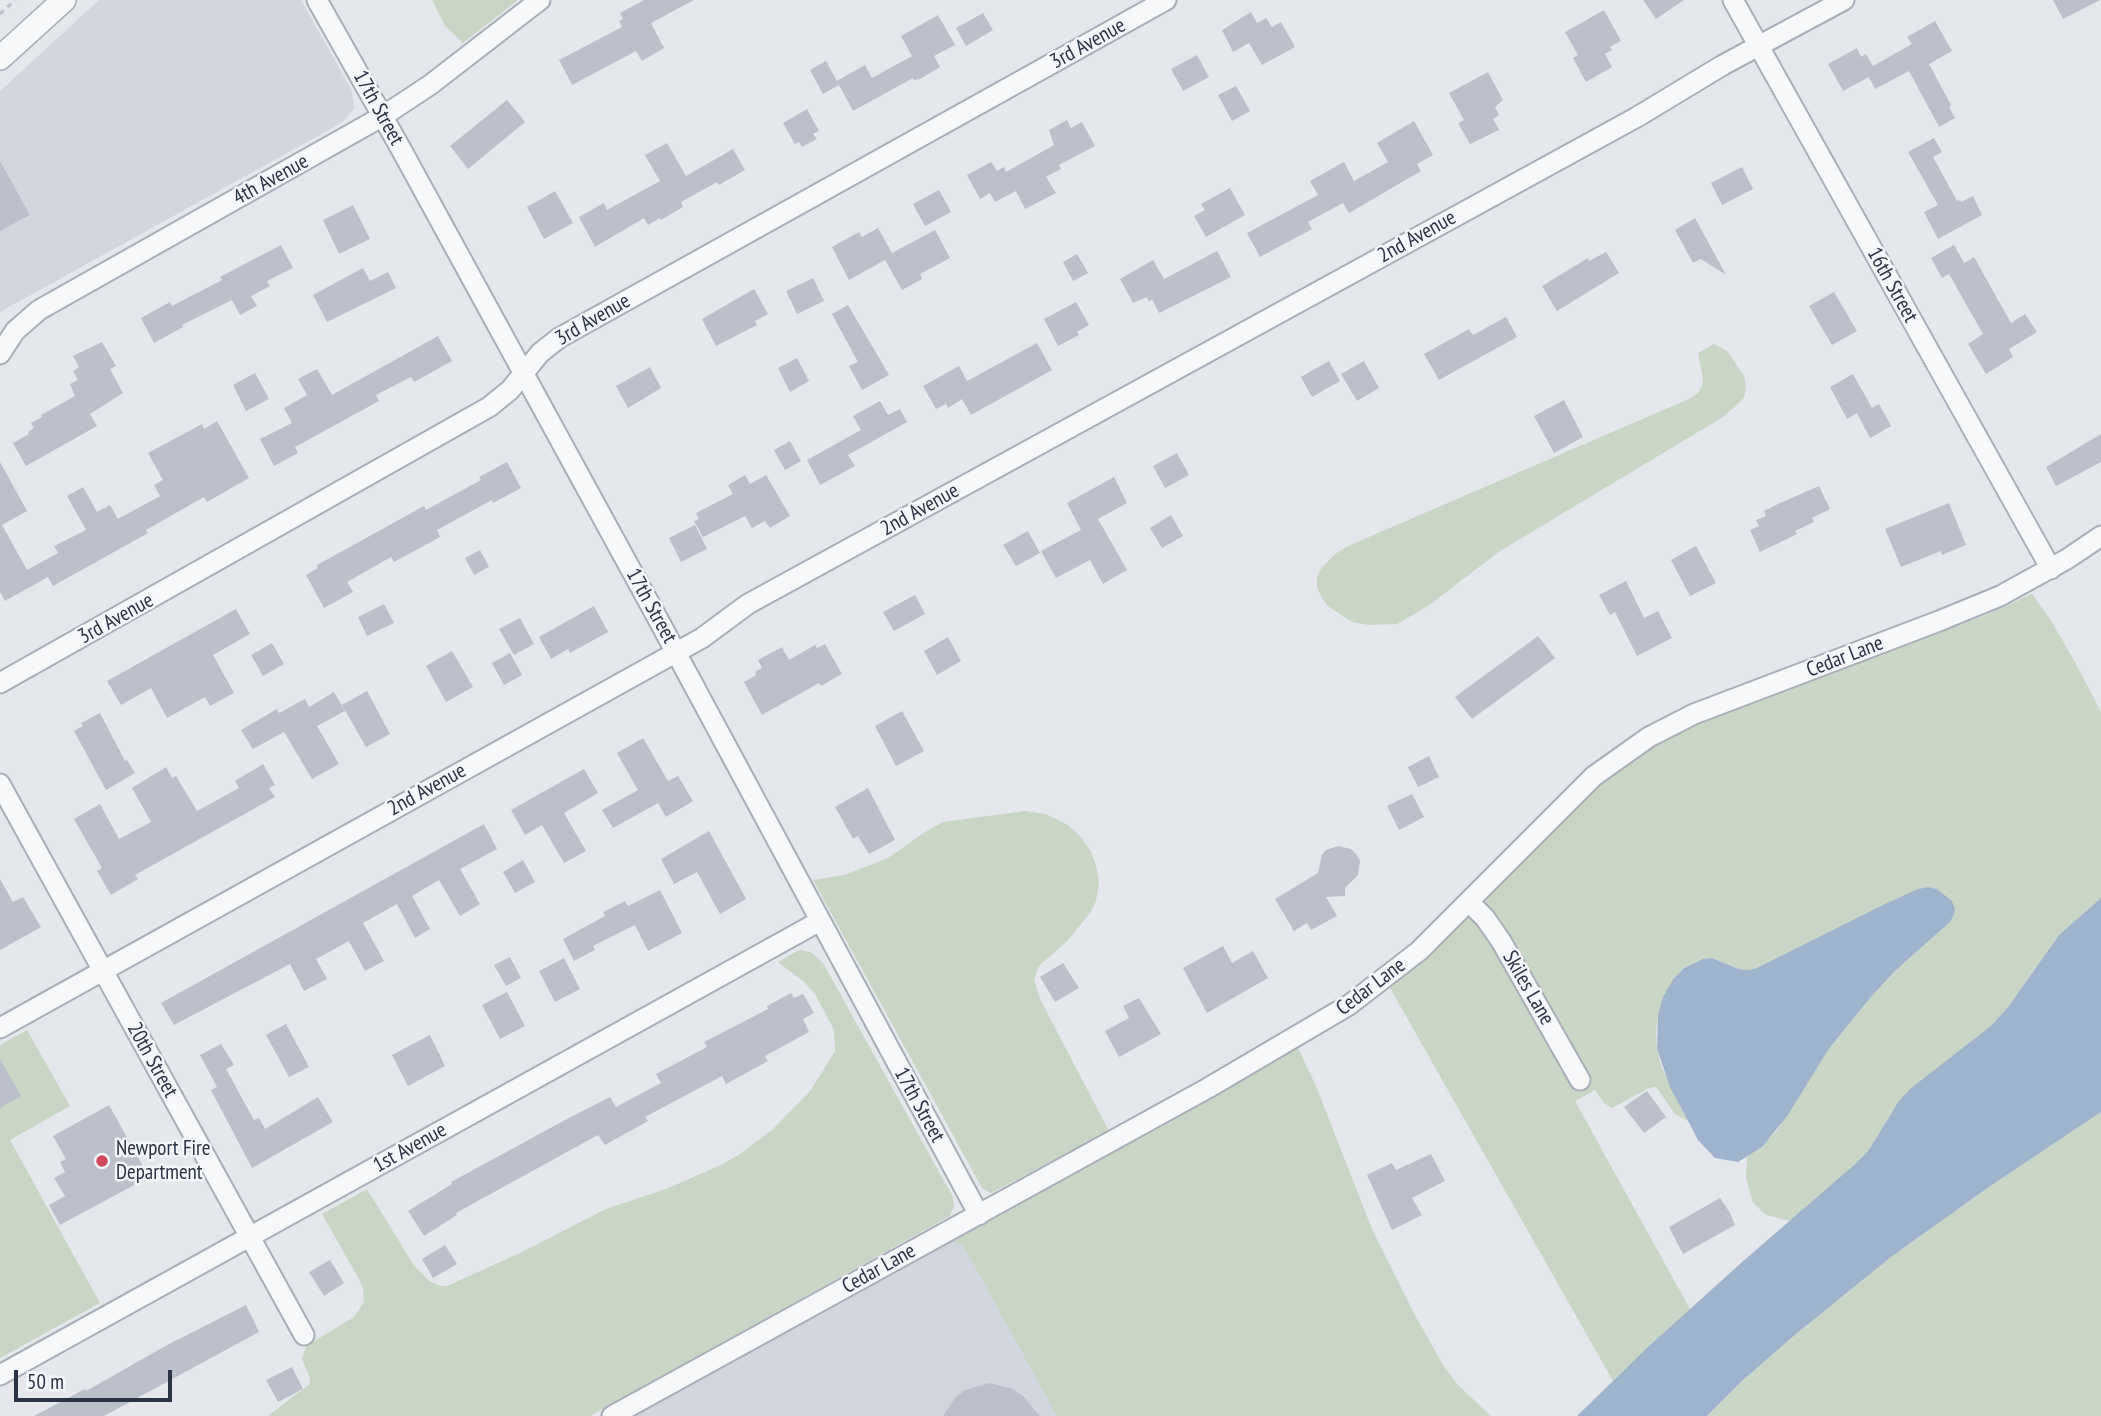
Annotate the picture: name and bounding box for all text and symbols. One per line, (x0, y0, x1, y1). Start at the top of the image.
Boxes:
street label: 3rd Avenue (1046, 13, 1130, 75)
street label: 17th Street (347, 66, 409, 150)
street label: 4th Avenue (229, 149, 313, 211)
street label: 2nd Avenue (1374, 205, 1460, 269)
street label: 16th Street (1861, 243, 1923, 327)
street label: 3rd Avenue (551, 289, 635, 351)
street label: 2nd Avenue (877, 478, 963, 542)
street label: 17th Street (620, 564, 682, 648)
street label: 3rd Avenue (74, 588, 158, 650)
street label: Cedar Lane (1803, 631, 1887, 683)
street label: 2nd Avenue (384, 758, 470, 822)
street label: Skiles Lane (1497, 946, 1559, 1030)
street label: Cedar Lane (1331, 953, 1411, 1021)
street label: 20th Street (121, 1018, 183, 1102)
street label: 17th Street (888, 1063, 950, 1147)
street label: 1st Avenue (369, 1118, 451, 1178)
place label: Newport Fire Department (116, 1136, 211, 1186)
marker: Newport Fire Department (94, 1153, 110, 1169)
street label: Cedar Lane (838, 1239, 920, 1299)
scale bar (18, 1356, 175, 1400)
text: 50 m (27, 1368, 64, 1395)

